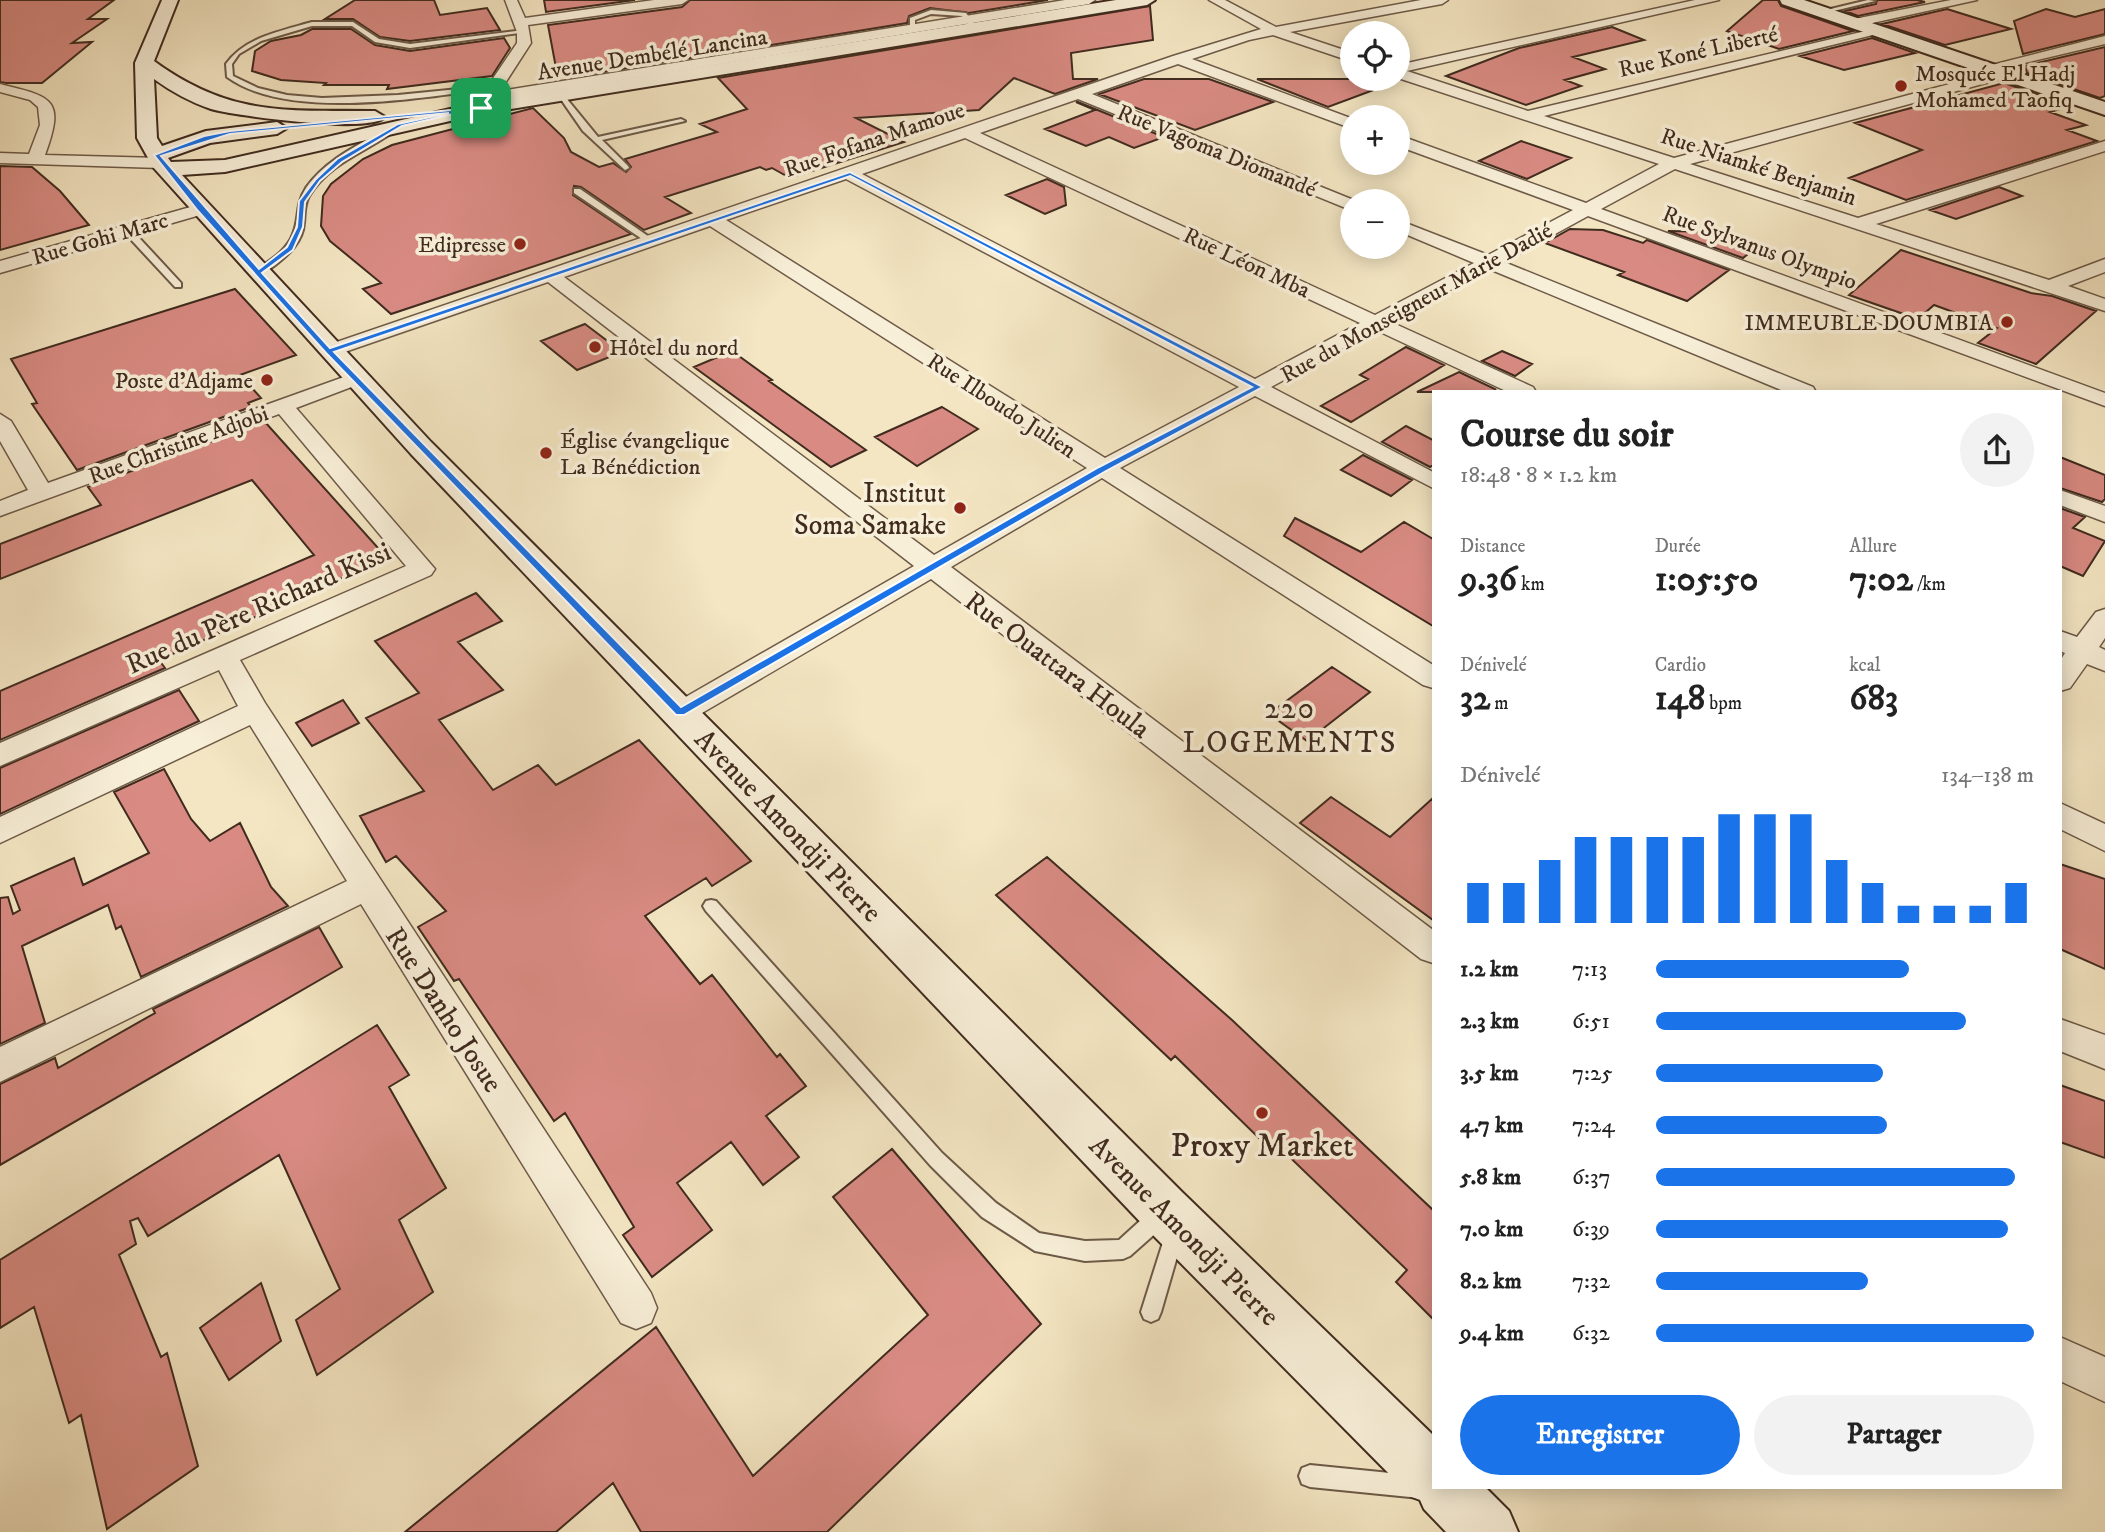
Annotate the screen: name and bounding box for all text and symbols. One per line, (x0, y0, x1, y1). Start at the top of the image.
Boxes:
street label: Rue Koné Liberté (1616, 20, 1781, 85)
map controls (1340, 21, 1410, 259)
button: locate (1340, 21, 1410, 91)
street label: Avenue Dembélé Lancina (535, 23, 770, 88)
place label: Mosquée El Hadj Mohamed Taofiq (1915, 60, 2075, 115)
pin (451, 78, 511, 138)
marker: Mosquée El Hadj Mohamed Taofiq (1893, 78, 1909, 94)
icon: arrive (462, 89, 500, 127)
street label: Rue Fofana Mamoue (780, 96, 969, 185)
street label: Rue Vagoma Diomandé (1113, 98, 1321, 205)
button: + (1340, 105, 1410, 175)
street label: Rue Niamké Benjamin (1657, 122, 1860, 213)
button: − (1340, 189, 1410, 259)
street label: Rue Sylvanus Olympio (1658, 200, 1861, 297)
street label: Rue Gohi Marc (29, 206, 172, 273)
street label: Rue du Monseigneur Marie Dadié (1276, 216, 1558, 390)
street label: Rue Léon Mba (1178, 221, 1315, 305)
place label: Edipresse (418, 231, 506, 260)
marker: Edipresse (512, 236, 528, 252)
place label: IMMEUBLE DOUMBIA (1744, 309, 1993, 338)
marker: IMMEUBLE DOUMBIA (1999, 314, 2015, 330)
place label: Hôtel du nord (609, 334, 739, 363)
marker: Hôtel du nord (587, 339, 603, 355)
street label: Rue Ilboudo Julien (921, 347, 1081, 465)
place label: Poste d'Adjame (115, 367, 253, 396)
marker: Poste d'Adjame (259, 372, 275, 388)
street label: Rue Christine Adjobi (84, 399, 273, 491)
text: Course du soir (1460, 411, 1673, 459)
button: share (1960, 413, 2034, 487)
place label: Église évangelique La Bénédiction (560, 427, 729, 482)
marker: Église évangelique La Bénédiction (538, 445, 554, 461)
text: 18:48 · 8 × 1.2 km (1460, 461, 1617, 490)
place label: Institut Soma Samake (794, 476, 946, 543)
marker: Institut Soma Samake (952, 500, 968, 516)
street label: Rue du Père Richard Kissi (121, 534, 397, 683)
text: Distance (1460, 535, 1525, 558)
text: Durée (1655, 535, 1701, 558)
text: Allure (1849, 535, 1897, 558)
text: 9.36 (1460, 558, 1517, 602)
text: 1:05:50 (1655, 558, 1758, 602)
text: 7:02 (1849, 558, 1913, 602)
text: km (1517, 573, 1545, 596)
text: /km (1913, 573, 1946, 596)
street label: Rue Ouattara Houla (957, 584, 1157, 747)
text: Dénivelé (1460, 654, 1527, 677)
text: Cardio (1655, 654, 1706, 677)
text: kcal (1849, 654, 1881, 677)
text: 32 (1460, 677, 1490, 721)
text: 148 (1655, 677, 1705, 721)
text: 683 (1849, 677, 1898, 721)
district label: 220 LOGEMENTS (1183, 691, 1397, 762)
text: m (1490, 692, 1509, 715)
text: bpm (1705, 692, 1742, 715)
street label: Avenue Amondji Pierre (687, 722, 889, 930)
text: Dénivelé (1460, 761, 1541, 790)
text: 134–138 m (1941, 761, 2034, 790)
street label: Rue Danho Josue (377, 921, 510, 1099)
text: 1.2 km (1460, 955, 1519, 984)
text: 7:13 (1572, 955, 1607, 984)
text: 2.3 km (1460, 1007, 1519, 1036)
text: 6:51 (1572, 1007, 1610, 1036)
text: 3.5 km (1460, 1059, 1519, 1088)
text: 7:25 (1572, 1059, 1613, 1088)
marker: Proxy Market (1254, 1105, 1270, 1121)
text: 4.7 km (1460, 1111, 1524, 1140)
text: 7:24 (1572, 1111, 1615, 1140)
place label: Proxy Market (1170, 1126, 1354, 1167)
street label: Avenue Amondji Pierre (1081, 1129, 1286, 1334)
text: 5.8 km (1460, 1163, 1521, 1192)
text: 6:37 (1572, 1163, 1611, 1192)
text: 7.0 km (1460, 1215, 1523, 1244)
text: 6:39 (1572, 1215, 1610, 1244)
text: 8.2 km (1460, 1267, 1522, 1296)
text: 7:32 (1572, 1267, 1610, 1296)
text: 9.4 km (1460, 1319, 1524, 1348)
text: 6:32 (1572, 1319, 1610, 1348)
button: Enregistrer (1460, 1395, 1740, 1475)
button: Partager (1754, 1395, 2034, 1475)

